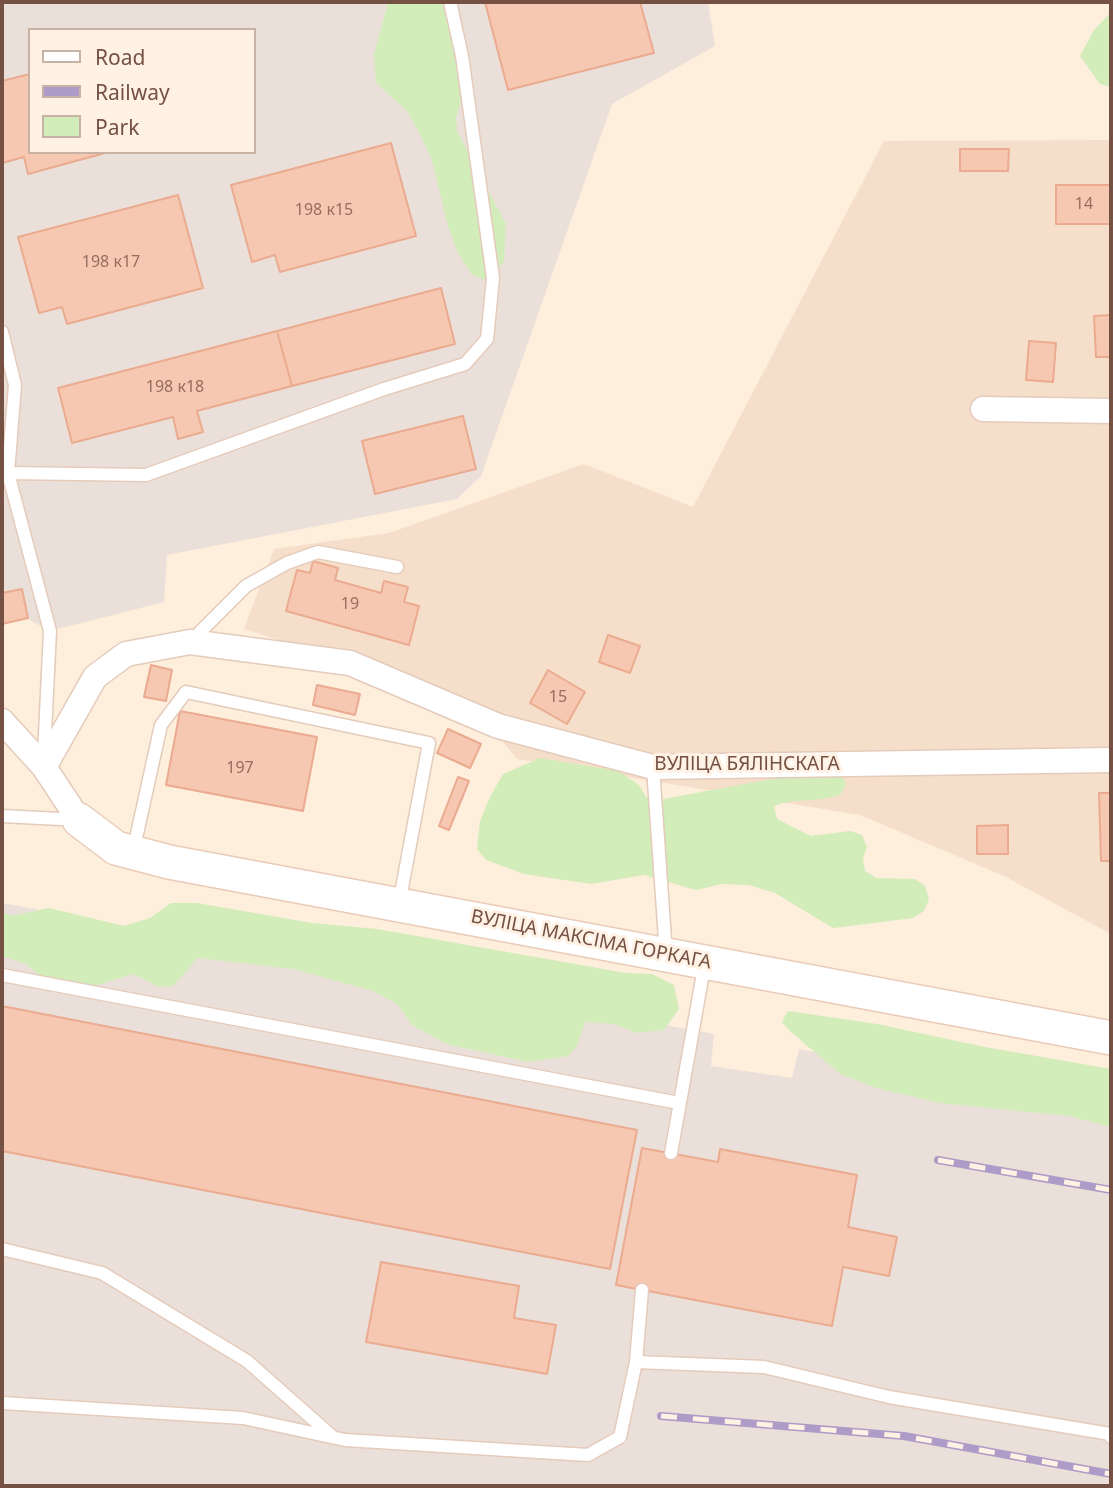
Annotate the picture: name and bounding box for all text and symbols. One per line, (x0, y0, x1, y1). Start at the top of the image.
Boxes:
legend (28, 28, 256, 154)
text: Road (95, 43, 145, 71)
text: Railway (95, 78, 170, 106)
text: Park (95, 113, 139, 141)
house number: 14 (1075, 194, 1093, 214)
house number: 198 к15 (295, 200, 353, 220)
house number: 198 к17 (82, 252, 140, 272)
house number: 198 к18 (146, 377, 204, 397)
house number: 19 (341, 594, 359, 614)
house number: 15 (549, 687, 567, 707)
street label: ВУЛІЦА БЯЛІНСКАГА (654, 754, 840, 776)
house number: 197 (226, 758, 254, 778)
street label: ВУЛІЦА МАКСІМА ГОРКАГА (469, 905, 713, 975)

